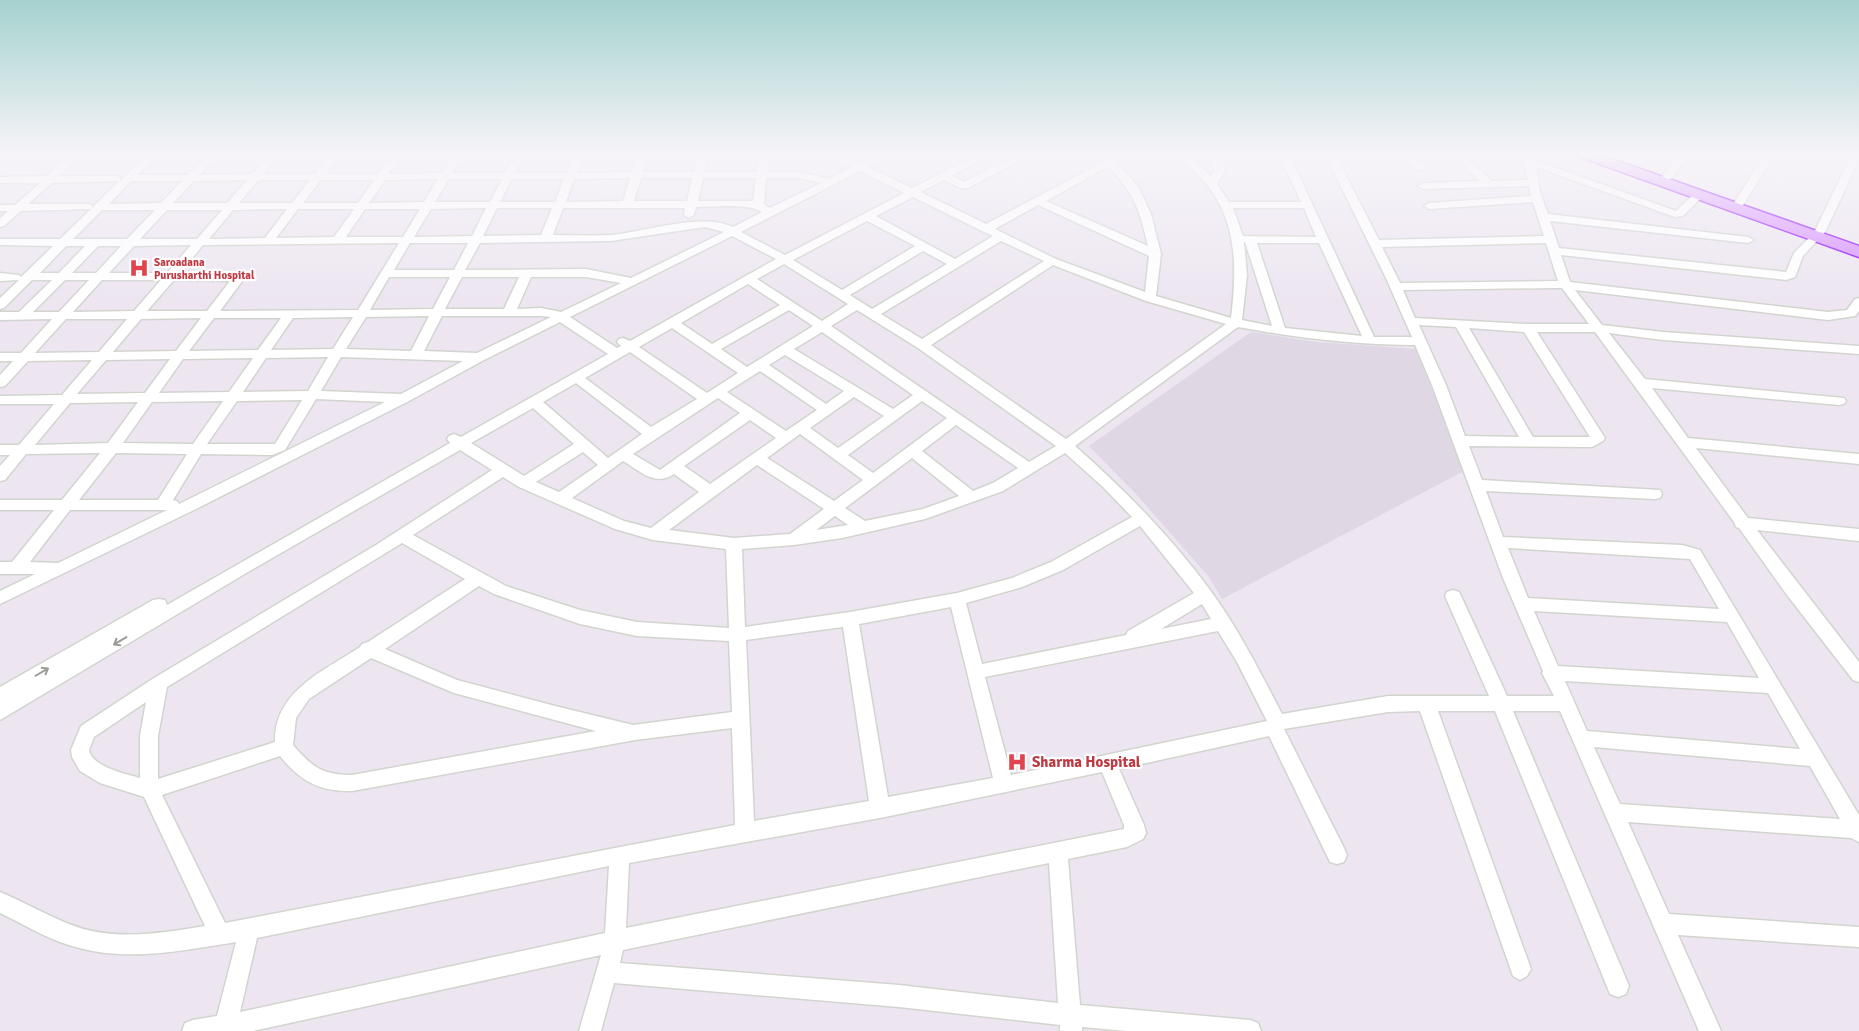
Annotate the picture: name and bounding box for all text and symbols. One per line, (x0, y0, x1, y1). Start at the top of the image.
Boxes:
place label: Saroadana Purusharthi Hospital (154, 256, 255, 282)
hospital icon: Saroadana Purusharthi Hospital (128, 257, 150, 279)
one-way arrow (114, 636, 128, 646)
one-way arrow (35, 667, 50, 677)
hospital icon: Sharma Hospital (1006, 751, 1028, 773)
place label: Sharma Hospital (1032, 753, 1141, 771)

